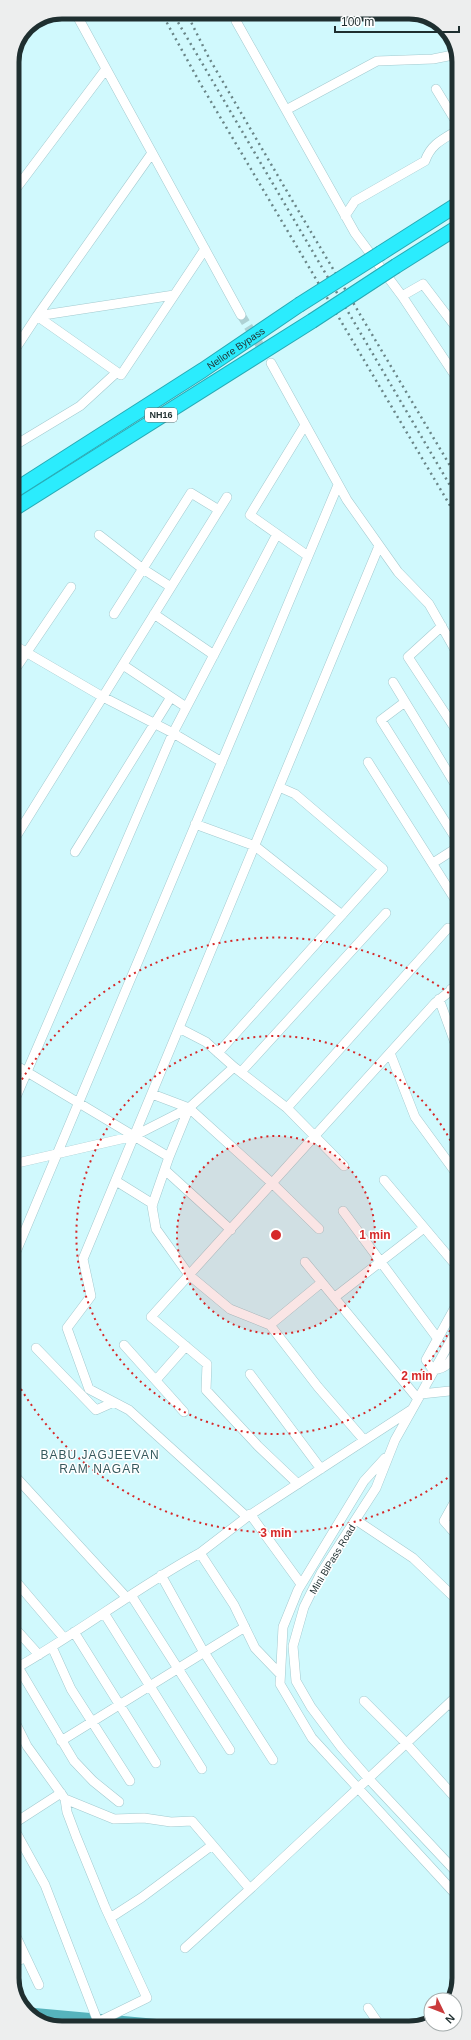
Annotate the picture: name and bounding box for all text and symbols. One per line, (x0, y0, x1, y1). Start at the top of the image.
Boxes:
scale bar (335, 8, 459, 34)
text: 100 m (341, 15, 374, 29)
street label: Nellore Bypass (205, 325, 267, 372)
road number: NH16 (145, 408, 177, 422)
centre of rings (269, 1228, 283, 1242)
text: 1 min (359, 1228, 391, 1242)
text: 2 min (401, 1369, 433, 1383)
district label: BABU JAGJEEVAN RAM NAGAR (40, 1448, 160, 1476)
street label: Mini BiPass Road (307, 1523, 357, 1596)
text: 3 min (260, 1526, 292, 1540)
north arrow (423, 1992, 463, 2032)
text: N (443, 2012, 457, 2026)

